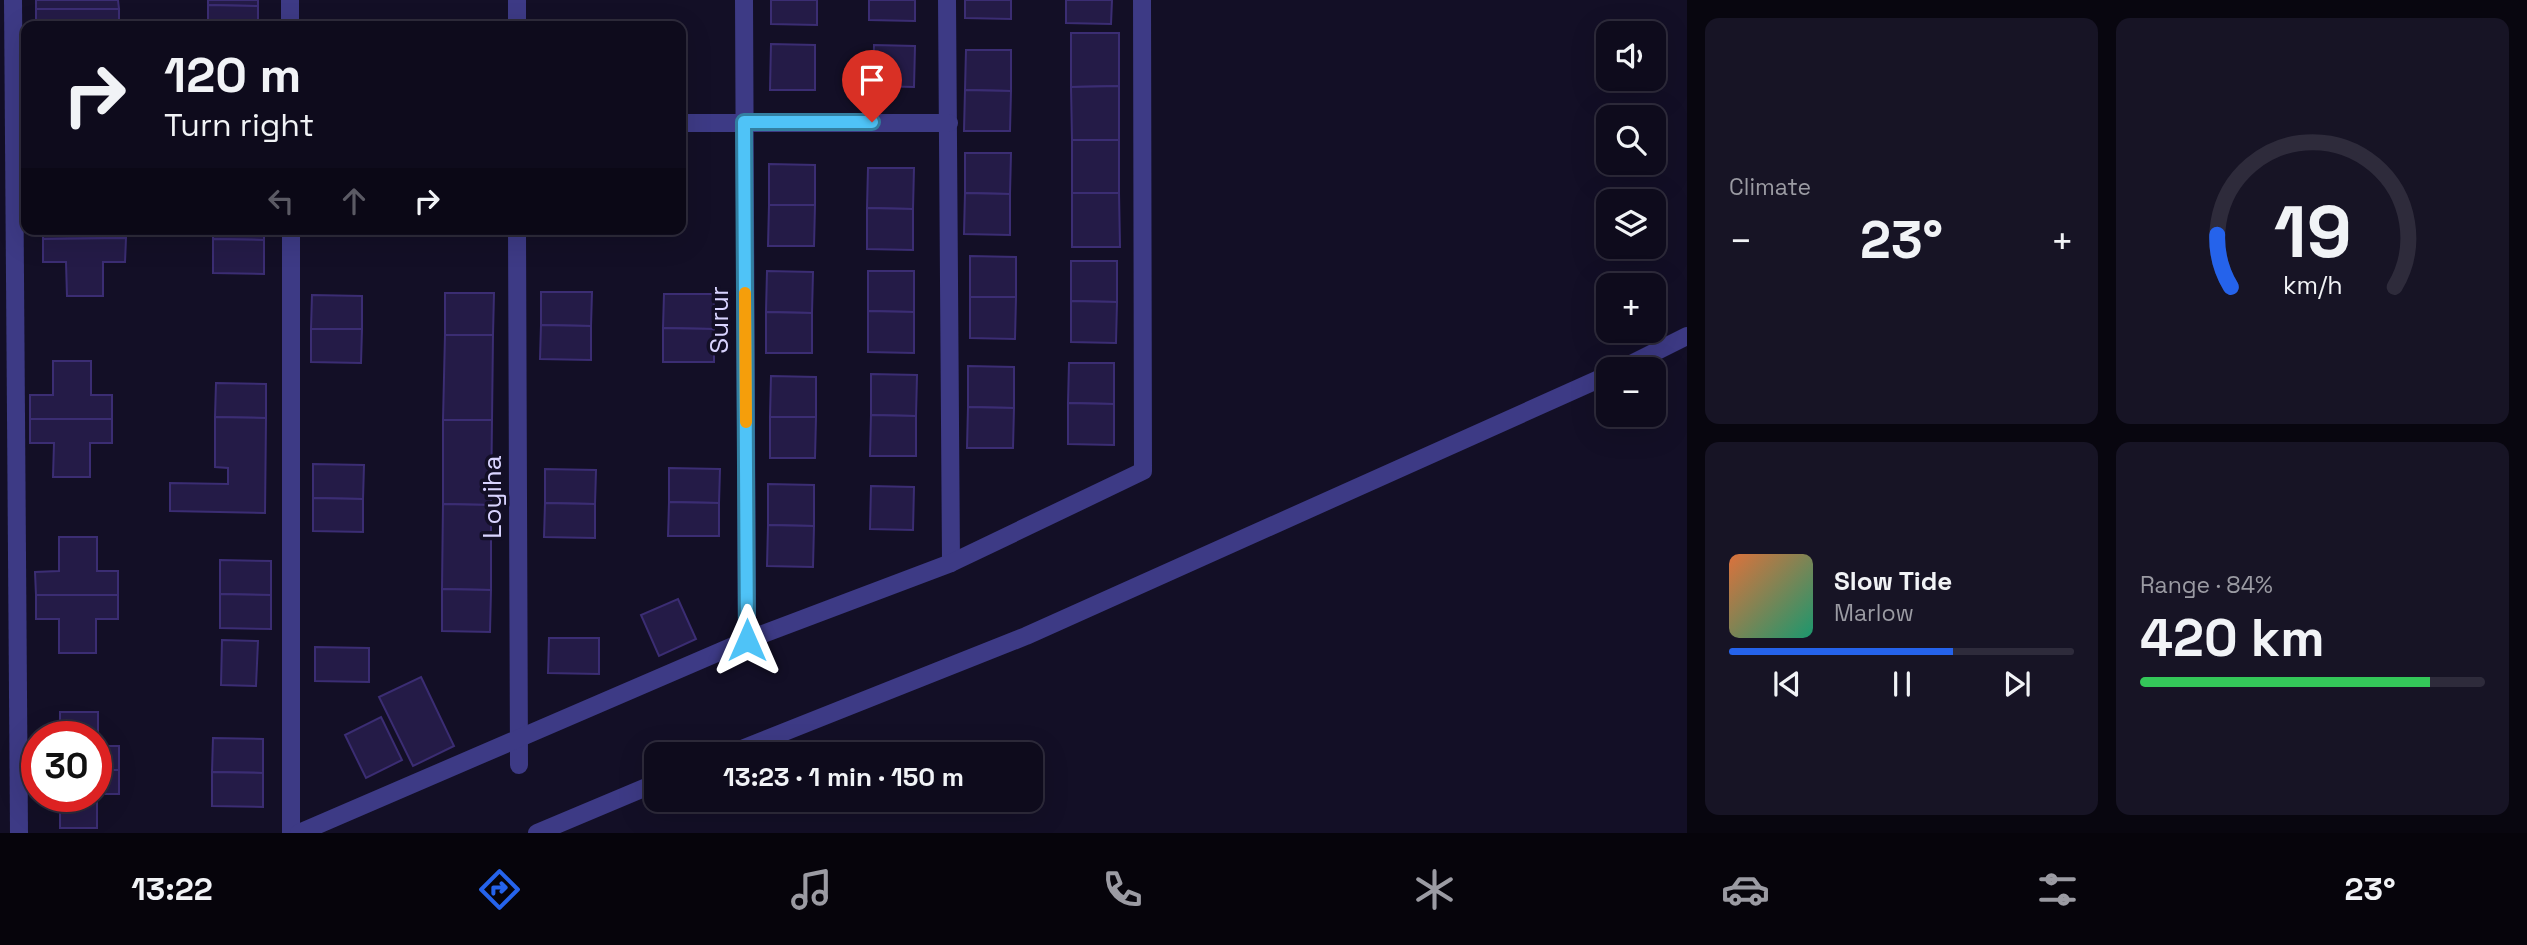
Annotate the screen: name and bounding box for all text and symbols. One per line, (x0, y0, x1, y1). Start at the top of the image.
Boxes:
map controls (1596, 21, 1666, 427)
button: sound (1596, 21, 1666, 91)
text: 120 m (164, 44, 301, 106)
icon: right (49, 49, 140, 140)
pin (842, 50, 902, 122)
icon: arrive (853, 61, 891, 99)
text: Turn right (164, 105, 314, 145)
button: search (1596, 105, 1666, 175)
text: Climate (1729, 172, 1811, 202)
icon: left (262, 182, 300, 220)
icon: ahead (335, 182, 373, 220)
icon: right (408, 182, 446, 220)
text: 19 (2274, 185, 2351, 278)
button: layers (1596, 189, 1666, 259)
text: 23° (1860, 207, 1943, 273)
text: − (1729, 217, 1753, 265)
text: + (2050, 217, 2074, 265)
text: km/h (2283, 269, 2342, 301)
button: + (1596, 273, 1666, 343)
street label: Surur (702, 286, 736, 354)
button: − (1596, 357, 1666, 427)
street label: Loyiha (475, 455, 509, 539)
text: Slow Tide (1834, 564, 1952, 598)
text: Range · 84% (2140, 570, 2273, 600)
text: Marlow (1834, 598, 1914, 628)
position arrow (710, 603, 784, 677)
text: 420 km (2140, 605, 2325, 671)
icon: previous (1768, 665, 1806, 703)
icon: pause (1883, 665, 1921, 703)
icon: next (1998, 665, 2036, 703)
speed limit sign: 30 (21, 721, 112, 812)
text: 13:23 · 1 min · 150 m (723, 760, 964, 794)
icon: directions (475, 865, 524, 914)
icon: music (787, 865, 836, 914)
icon: phone (1098, 865, 1147, 914)
icon: climate (1410, 865, 1459, 914)
icon: car (1721, 865, 1770, 914)
icon: filters (2033, 865, 2082, 914)
text: 13:22 (131, 869, 213, 909)
text: 23° (2345, 869, 2396, 909)

